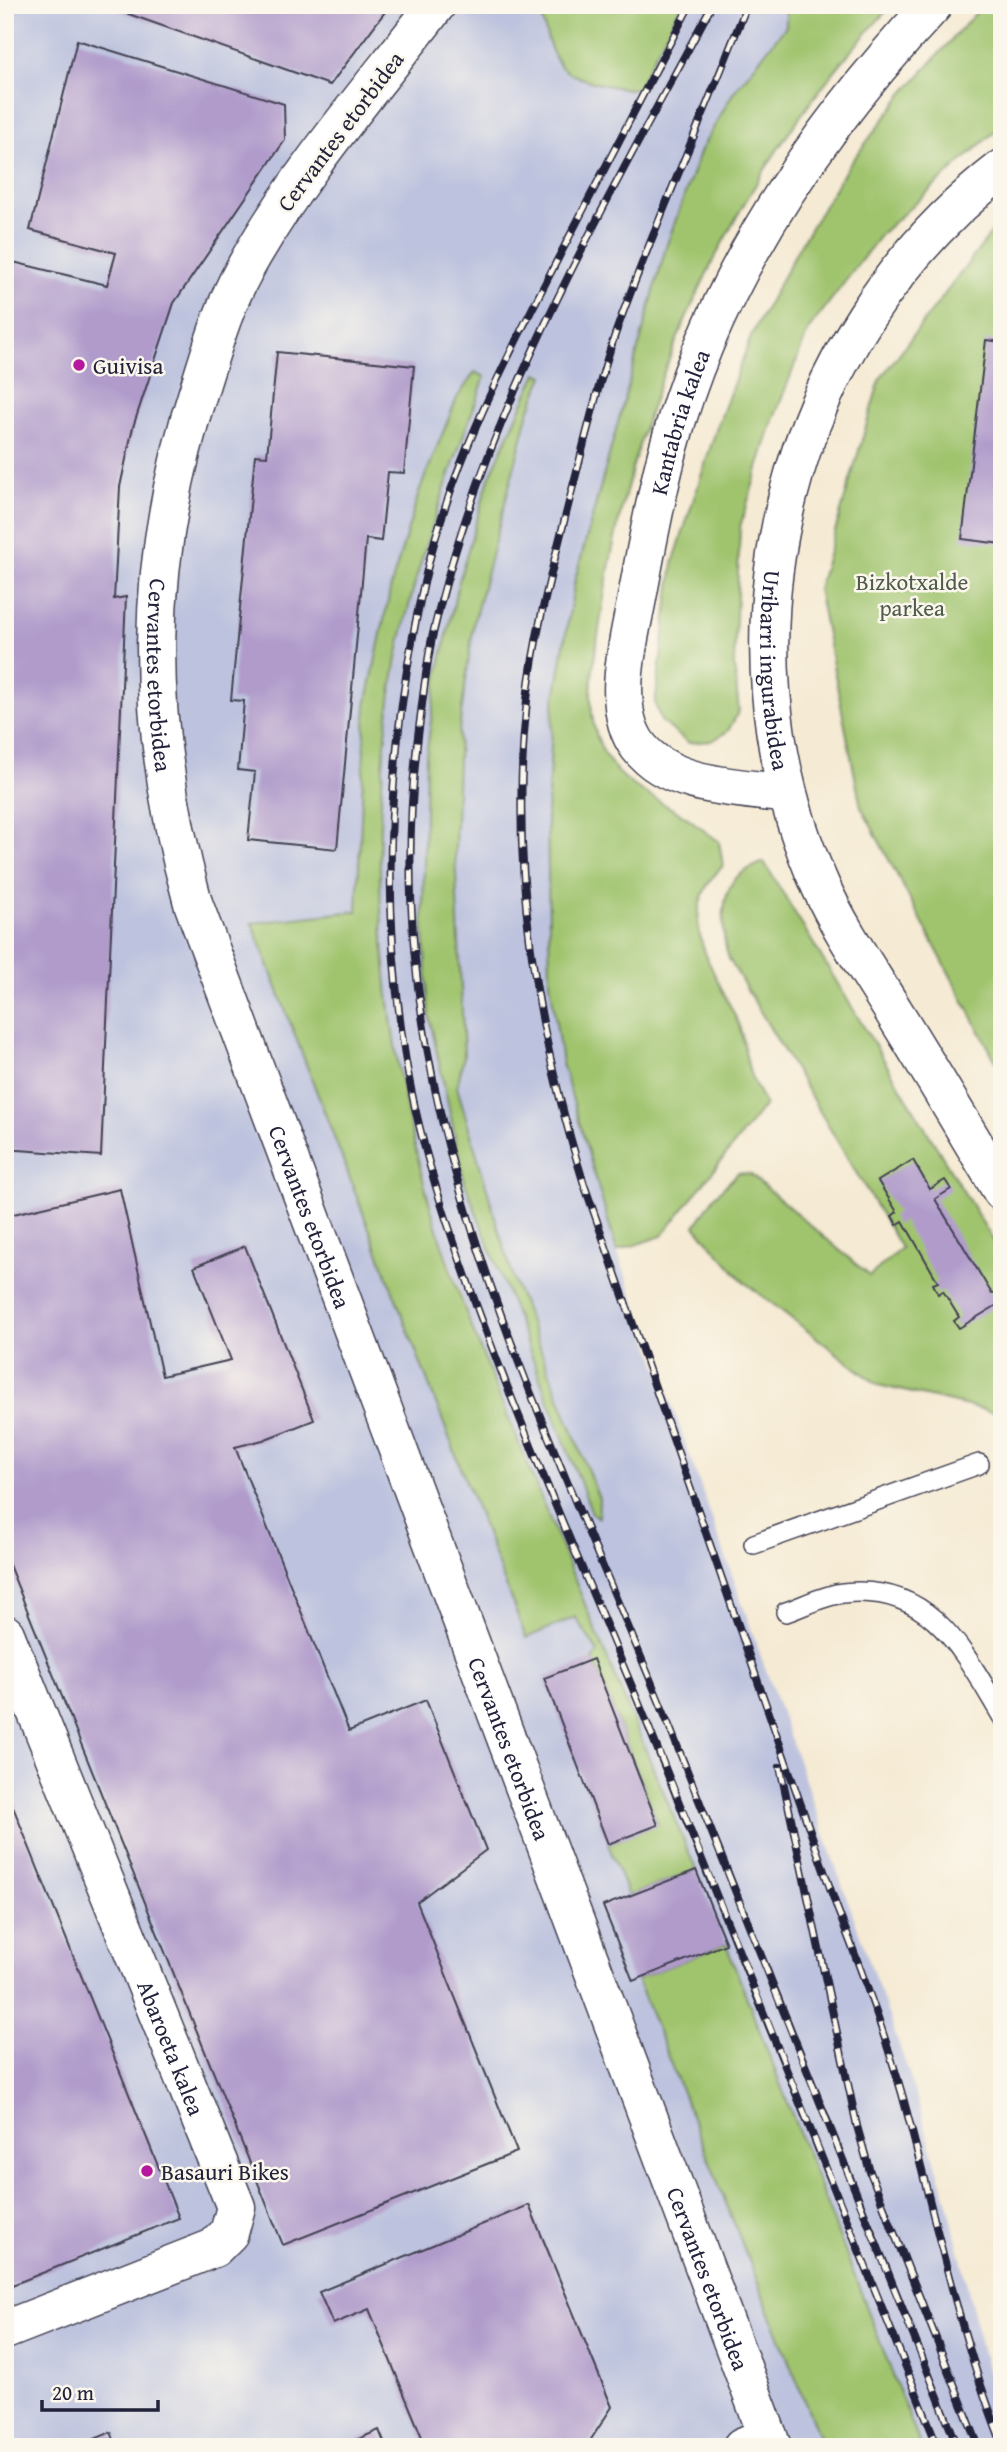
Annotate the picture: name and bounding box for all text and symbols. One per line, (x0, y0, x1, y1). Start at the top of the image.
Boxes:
street label: Cervantes etorbidea (269, 44, 411, 218)
street label: Kantabria kalea (641, 344, 717, 498)
place label: Guivisa (93, 349, 163, 382)
marker: Guivisa (71, 357, 87, 373)
park label: Bizkotxalde parkea (856, 565, 968, 624)
street label: Uribarri ingurabidea (753, 569, 799, 773)
street label: Cervantes etorbidea (140, 577, 181, 774)
street label: Cervantes etorbidea (261, 1120, 360, 1313)
street label: Cervantes etorbidea (461, 1652, 559, 1845)
street label: Abaroeta kalea (130, 1975, 214, 2120)
place label: Basauri Bikes (161, 2155, 289, 2188)
marker: Basauri Bikes (139, 2163, 155, 2179)
street label: Cervantes etorbidea (659, 2182, 758, 2375)
scale bar (42, 2368, 158, 2412)
text: 20 m (52, 2377, 94, 2408)

